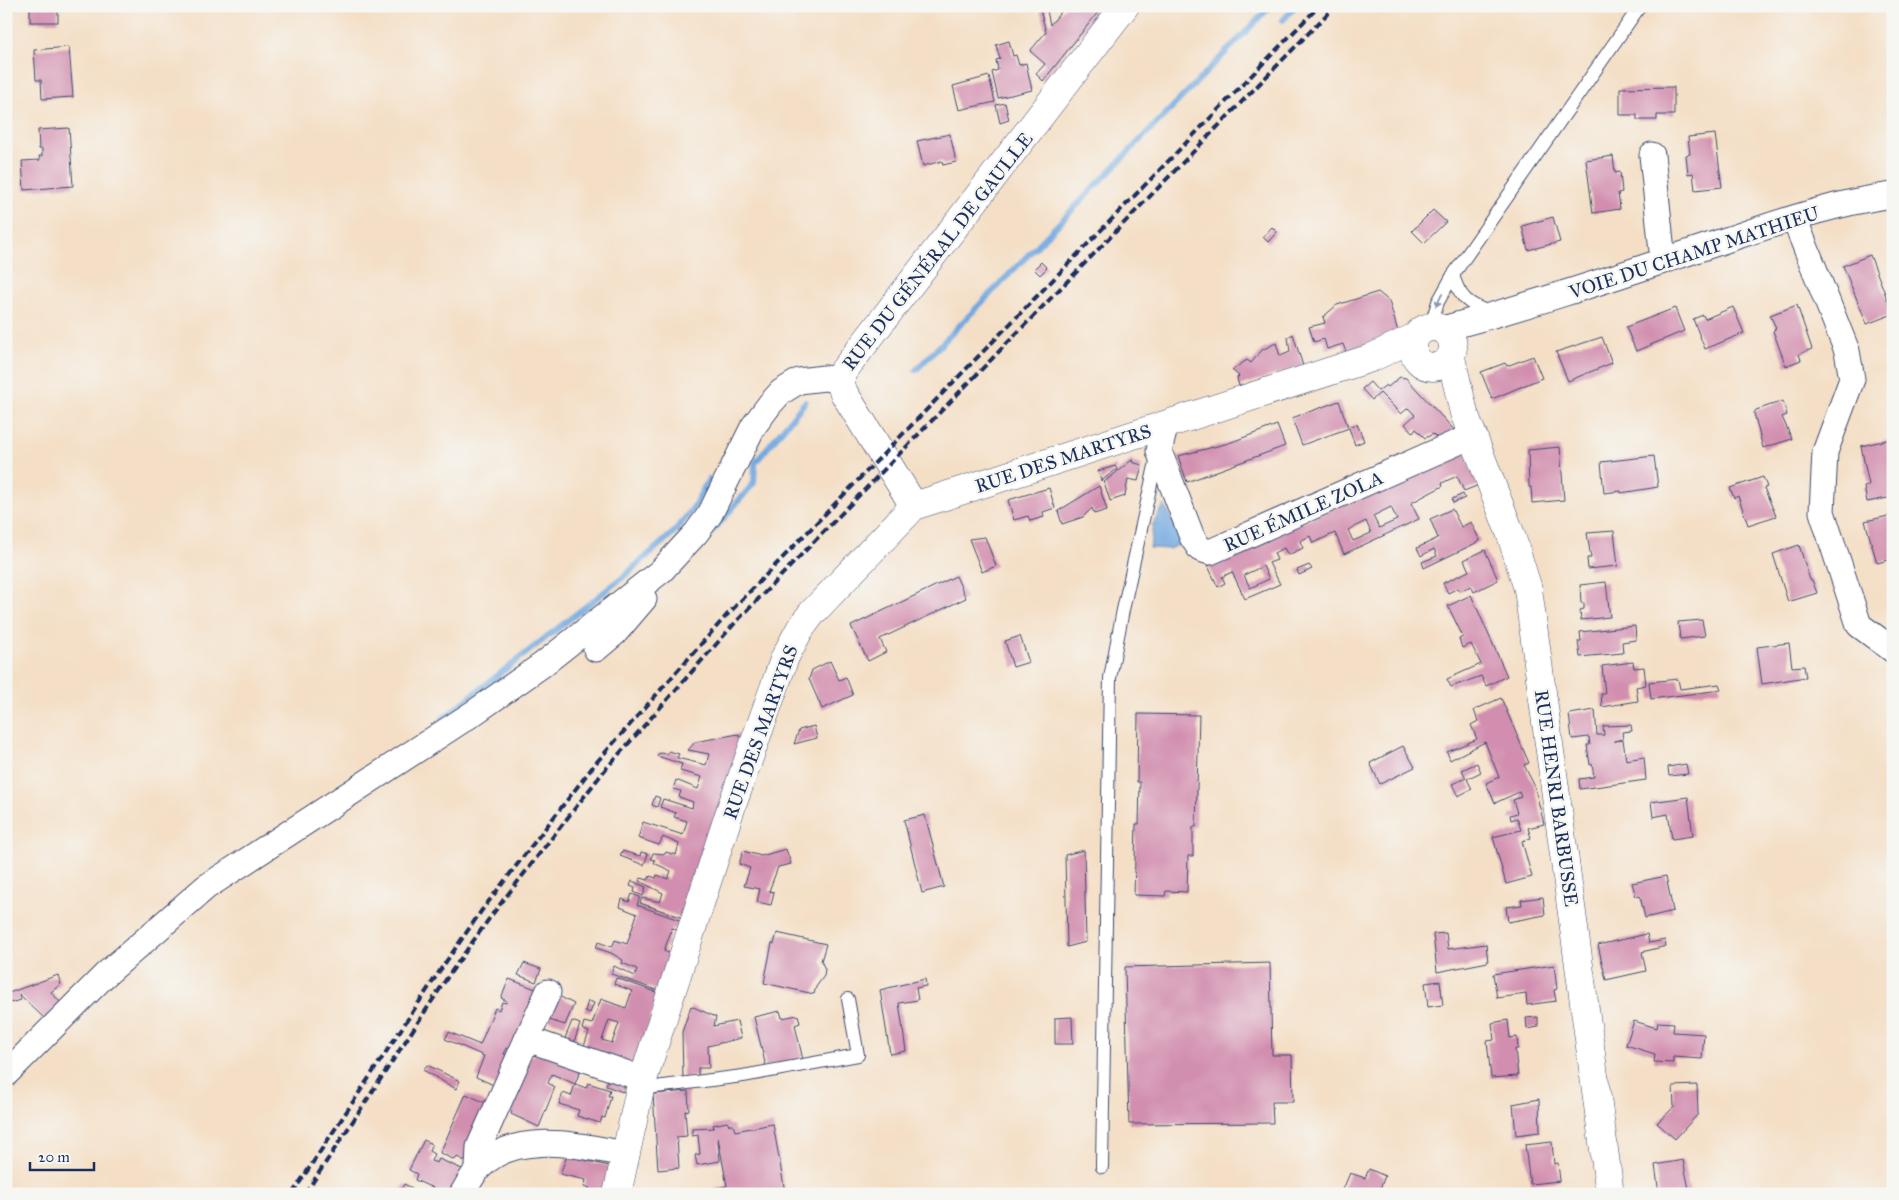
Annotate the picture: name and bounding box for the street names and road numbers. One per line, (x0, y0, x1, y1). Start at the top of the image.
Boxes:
street label: RUE DU GÉNÉRAL DE GAULLE (836, 127, 1038, 375)
street label: VOIE DU CHAMP MATHIEU (1565, 201, 1822, 304)
street label: RUE DES MARTYRS (972, 419, 1154, 498)
street label: RUE ÉMILE ZOLA (1220, 465, 1387, 557)
street label: RUE DES MARTYRS (718, 642, 803, 822)
street label: RUE HENRI BARBUSSE (1530, 688, 1583, 908)

